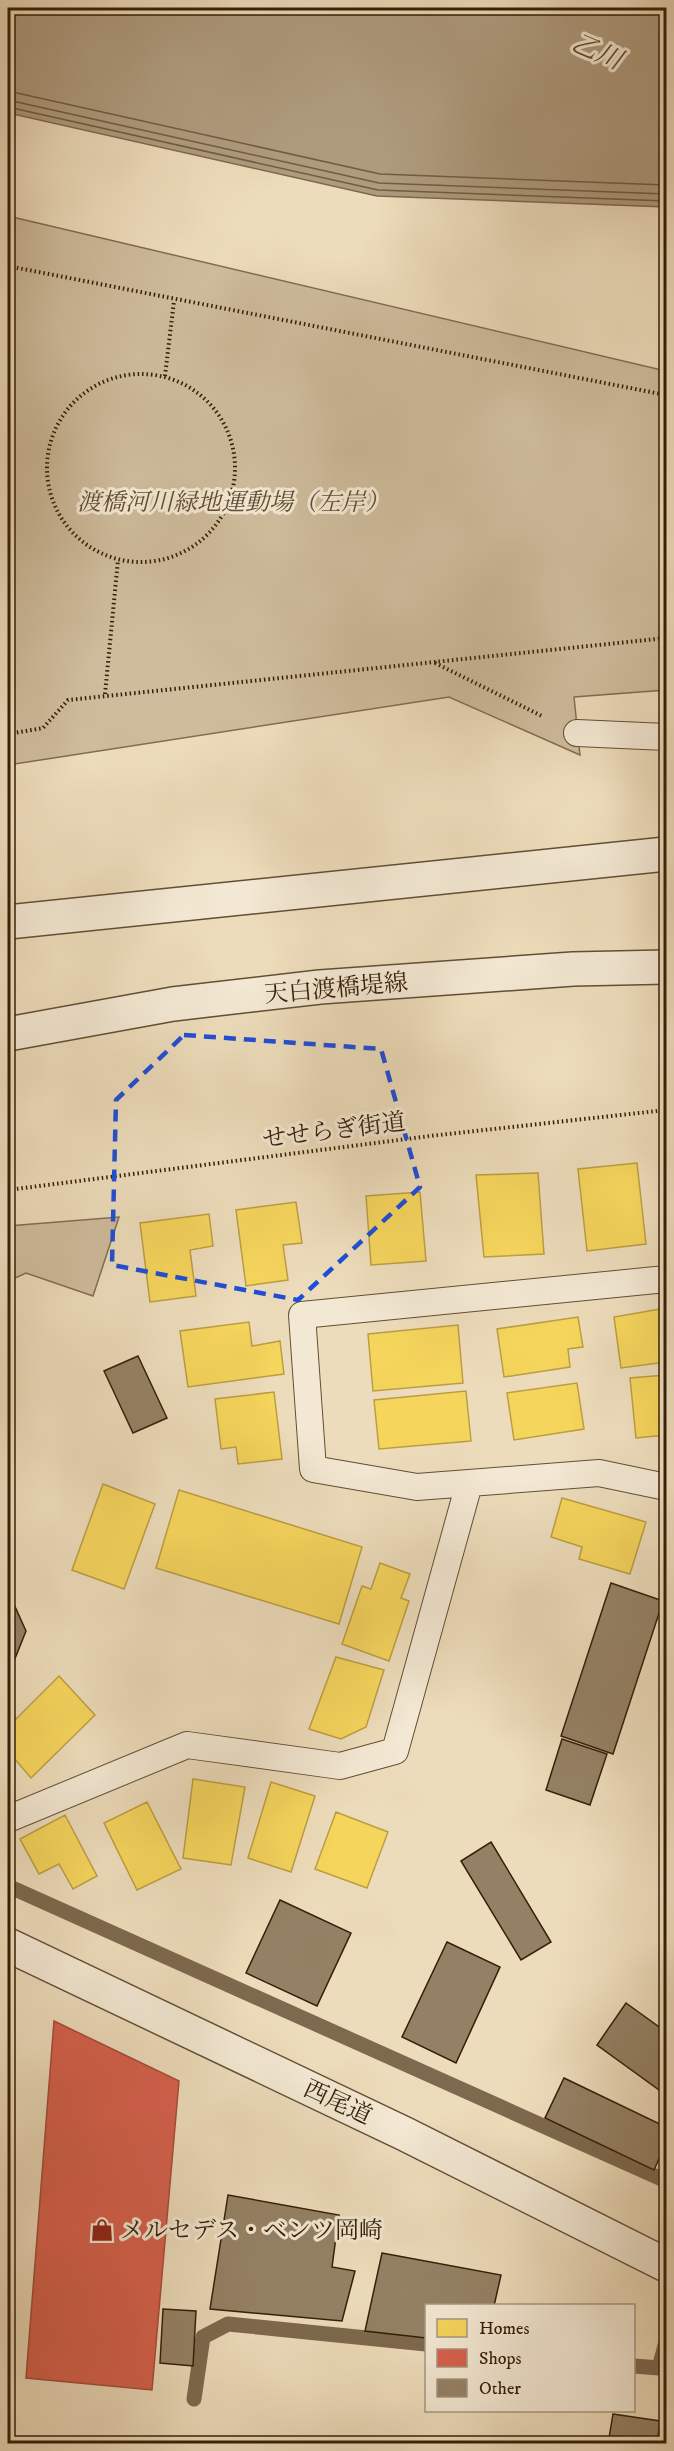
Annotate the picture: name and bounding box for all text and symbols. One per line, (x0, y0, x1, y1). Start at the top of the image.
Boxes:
water label: 乙川 (566, 27, 630, 79)
park label: 渡橋河川緑地運動場（左岸） (77, 488, 389, 518)
street label: 天白渡橋堤線 (263, 968, 409, 1010)
street label: せせらぎ街道 (261, 1107, 407, 1155)
street label: 西尾道 (299, 2074, 377, 2132)
place label: メルセデス・ベンツ岡崎 (120, 2216, 383, 2246)
shop icon: メルセデス・ベンツ岡崎 (89, 2217, 115, 2243)
legend (425, 2304, 635, 2412)
text: Homes (479, 2318, 530, 2340)
text: Shops (479, 2348, 522, 2370)
text: Other (479, 2378, 521, 2400)

